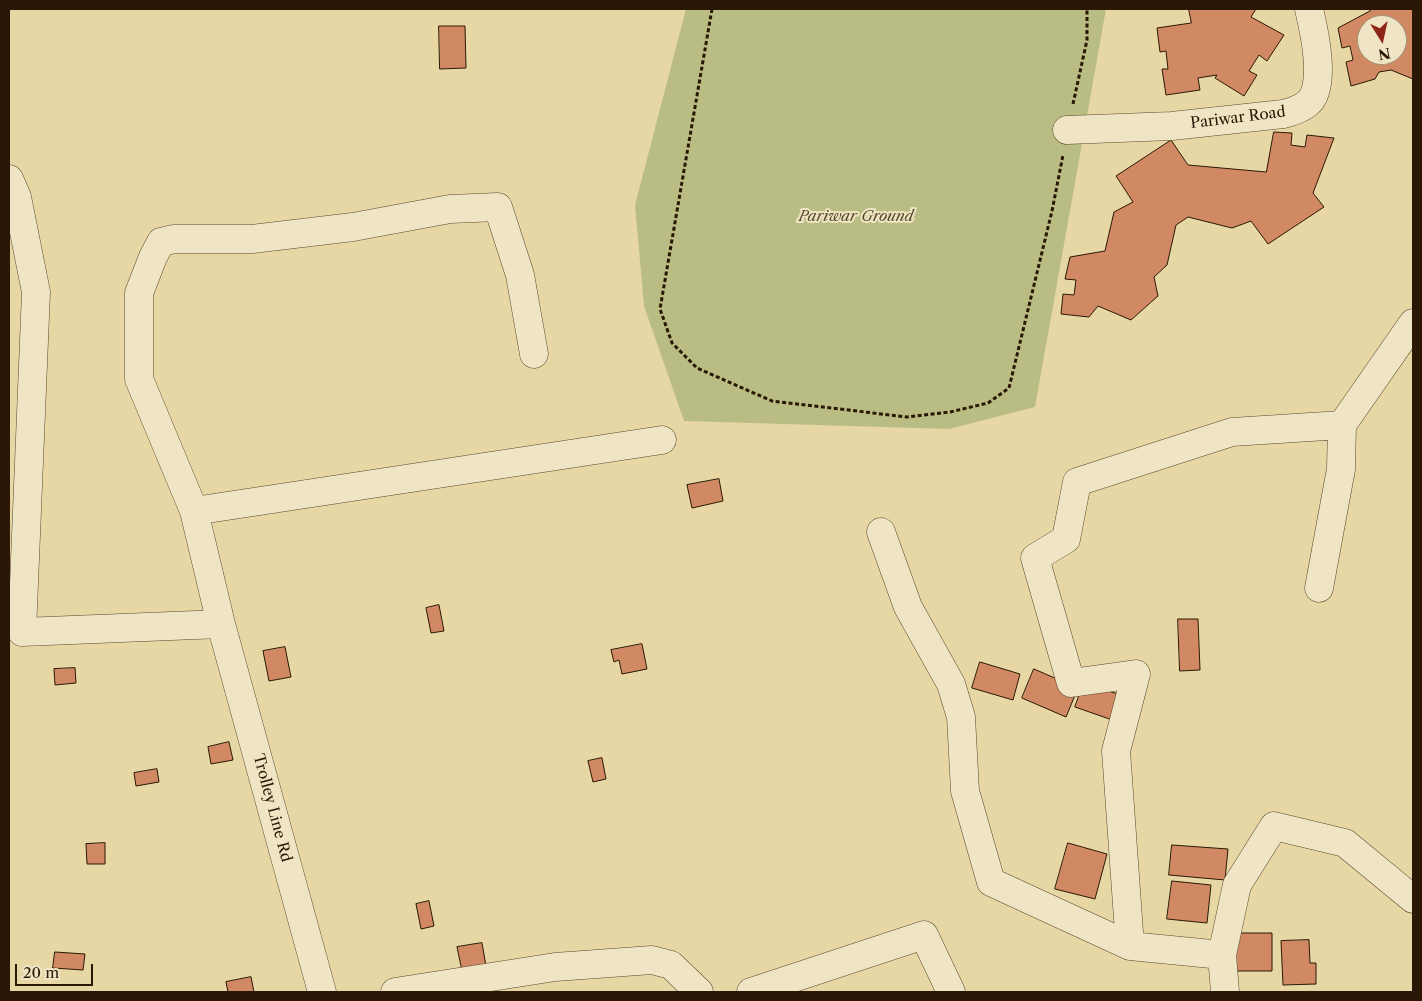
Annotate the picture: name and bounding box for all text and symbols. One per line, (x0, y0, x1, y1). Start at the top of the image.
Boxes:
north arrow (1357, 15, 1407, 65)
text: N (1377, 44, 1392, 64)
street label: Pariwar Road (1189, 103, 1287, 133)
park label: Pariwar Ground (799, 208, 913, 226)
street label: Trolley Line Rd (249, 752, 295, 864)
scale bar (18, 954, 95, 986)
text: 20 m (23, 963, 59, 982)

